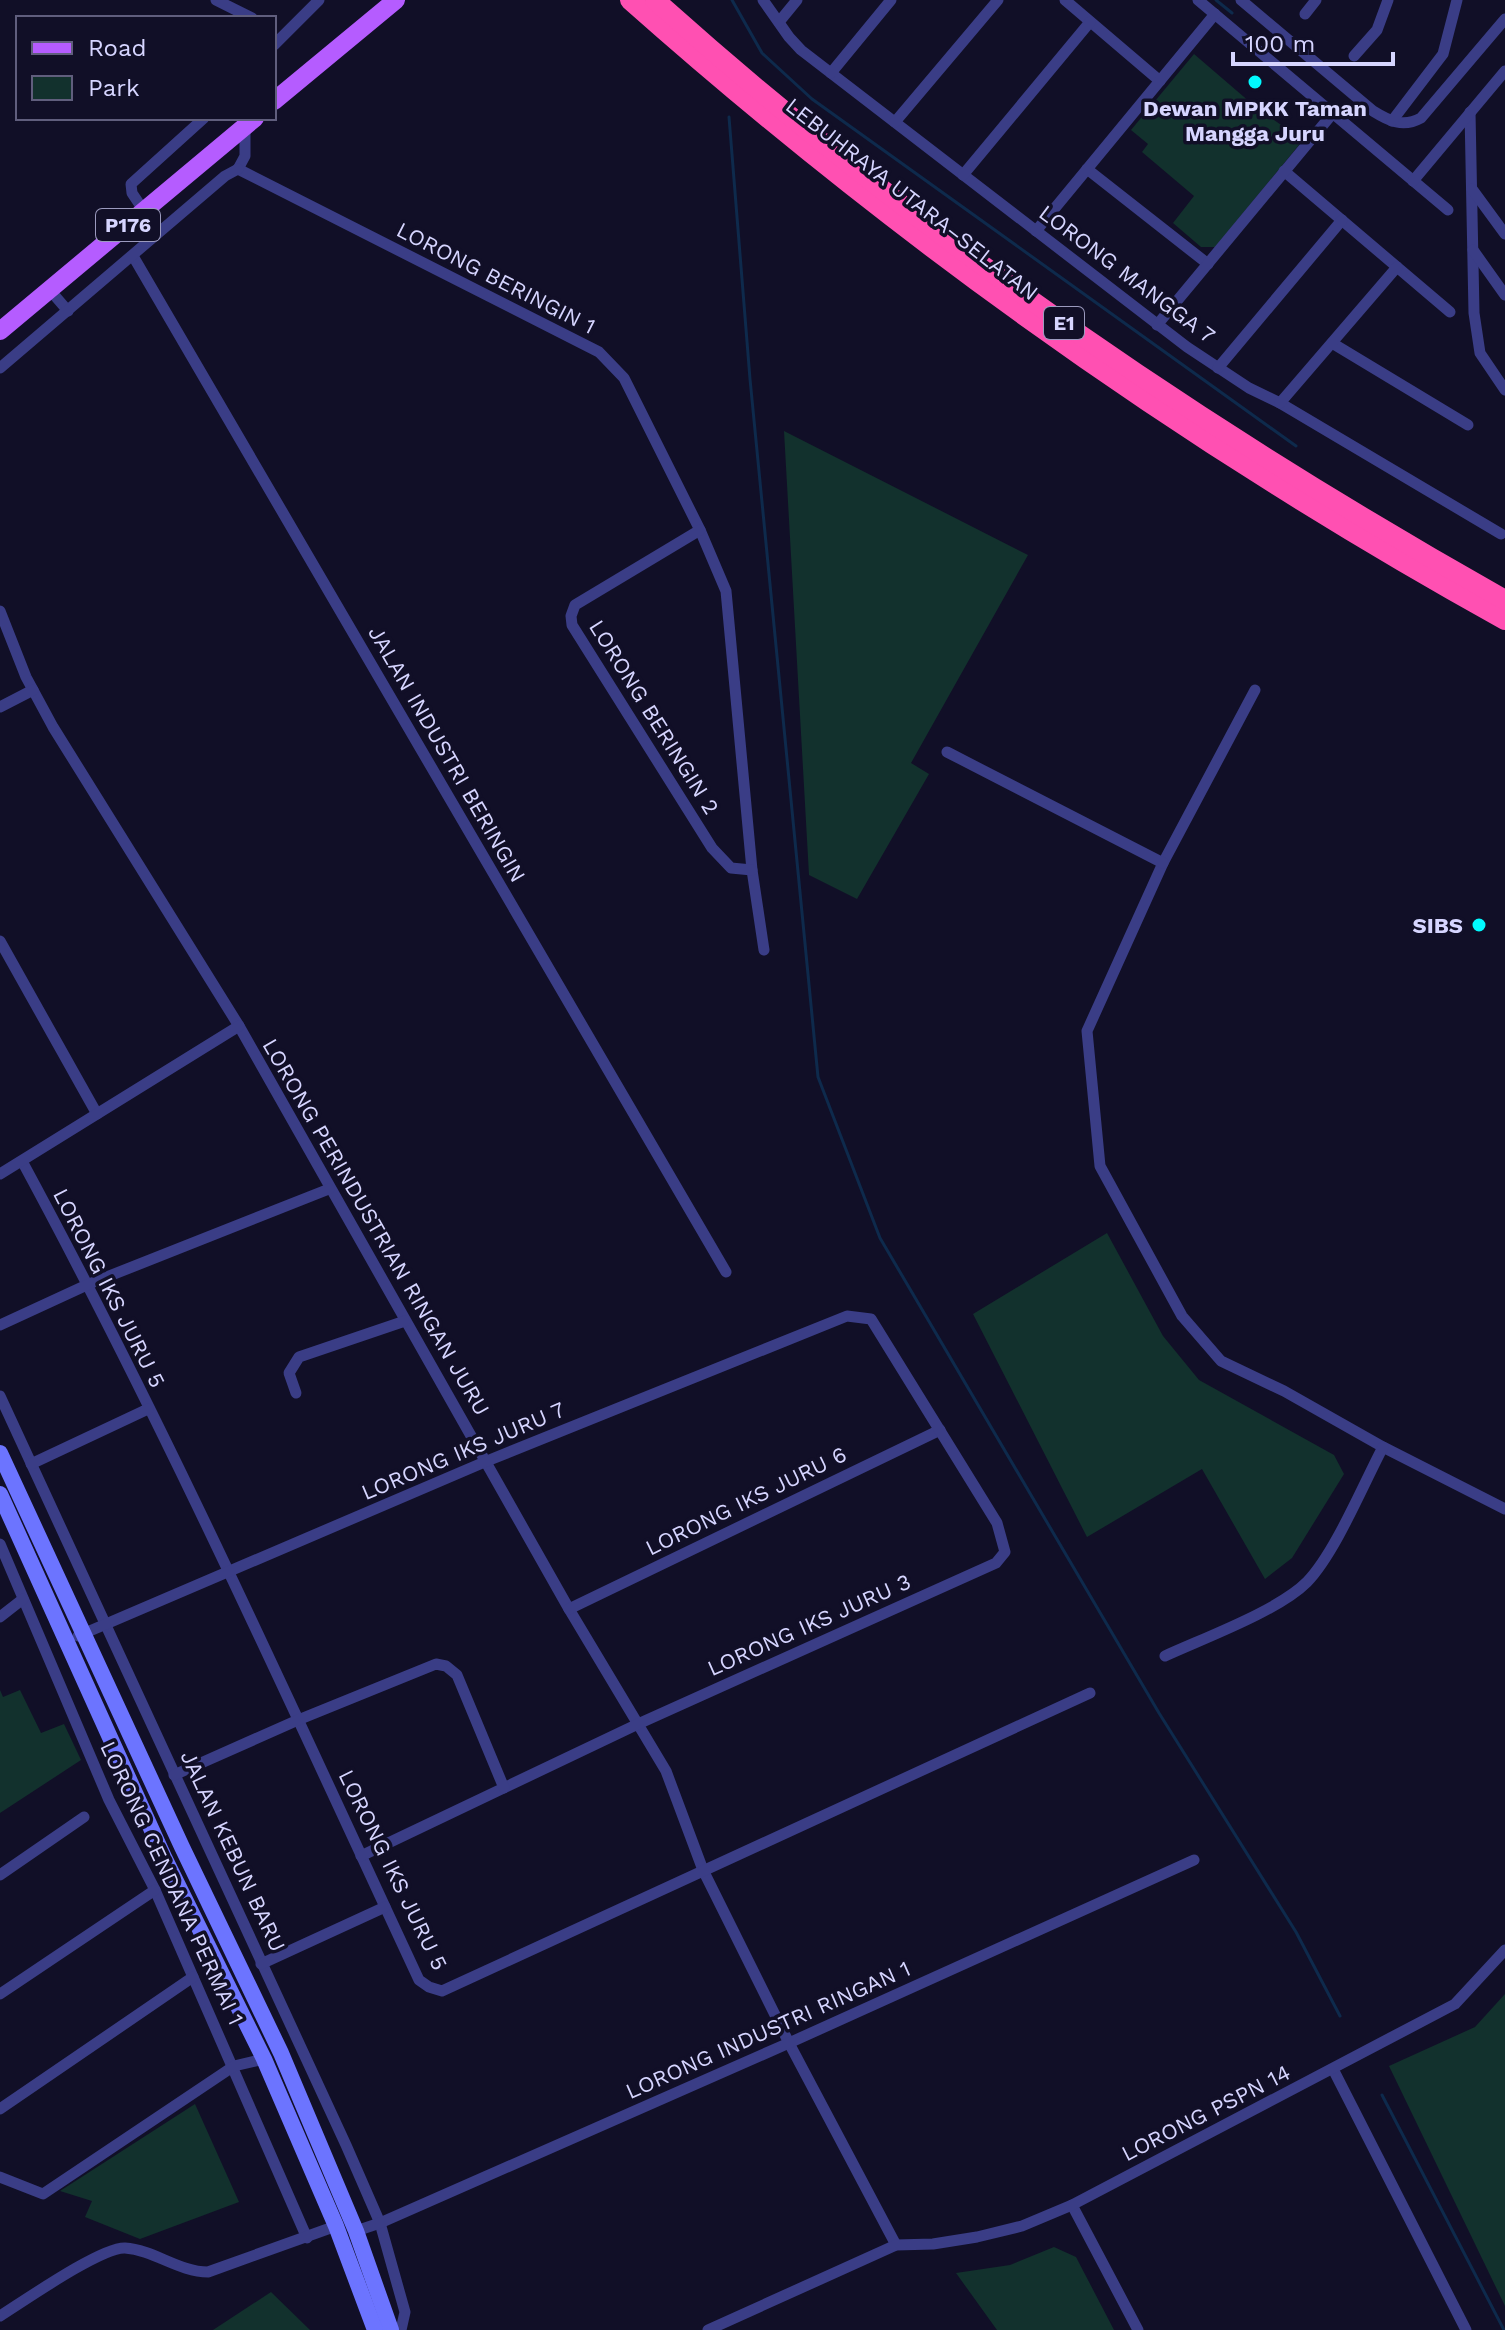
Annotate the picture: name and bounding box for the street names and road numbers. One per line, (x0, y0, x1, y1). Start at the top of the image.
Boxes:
street label: LEBUHRAYA UTARA–SELATAN (781, 93, 1043, 305)
street label: LORONG MANGGA 7 (1034, 200, 1220, 348)
road number: P176 (96, 209, 160, 241)
street label: LORONG BERINGIN 1 (393, 217, 599, 339)
road number: E1 (1044, 307, 1084, 339)
street label: LORONG BERINGIN 2 (584, 615, 724, 819)
street label: JALAN INDUSTRI BERINGIN (363, 622, 531, 886)
street label: LORONG PERINDUSTRIAN RINGAN JURU (257, 1034, 495, 1420)
street label: LORONG IKS JURU 5 (48, 1184, 170, 1392)
street label: LORONG IKS JURU 7 (358, 1397, 568, 1505)
street label: LORONG IKS JURU 6 (642, 1441, 850, 1561)
street label: LORONG IKS JURU 3 (704, 1569, 914, 1681)
street label: LORONG CENDANA PERMAI 1 (95, 1737, 249, 2029)
street label: JALAN KEBUN BARU (175, 1747, 291, 1955)
street label: LORONG IKS JURU 5 (334, 1766, 452, 1974)
street label: LORONG INDUSTRI RINGAN 1 (622, 1956, 914, 2104)
street label: LORONG PSPN 14 (1118, 2060, 1294, 2166)

